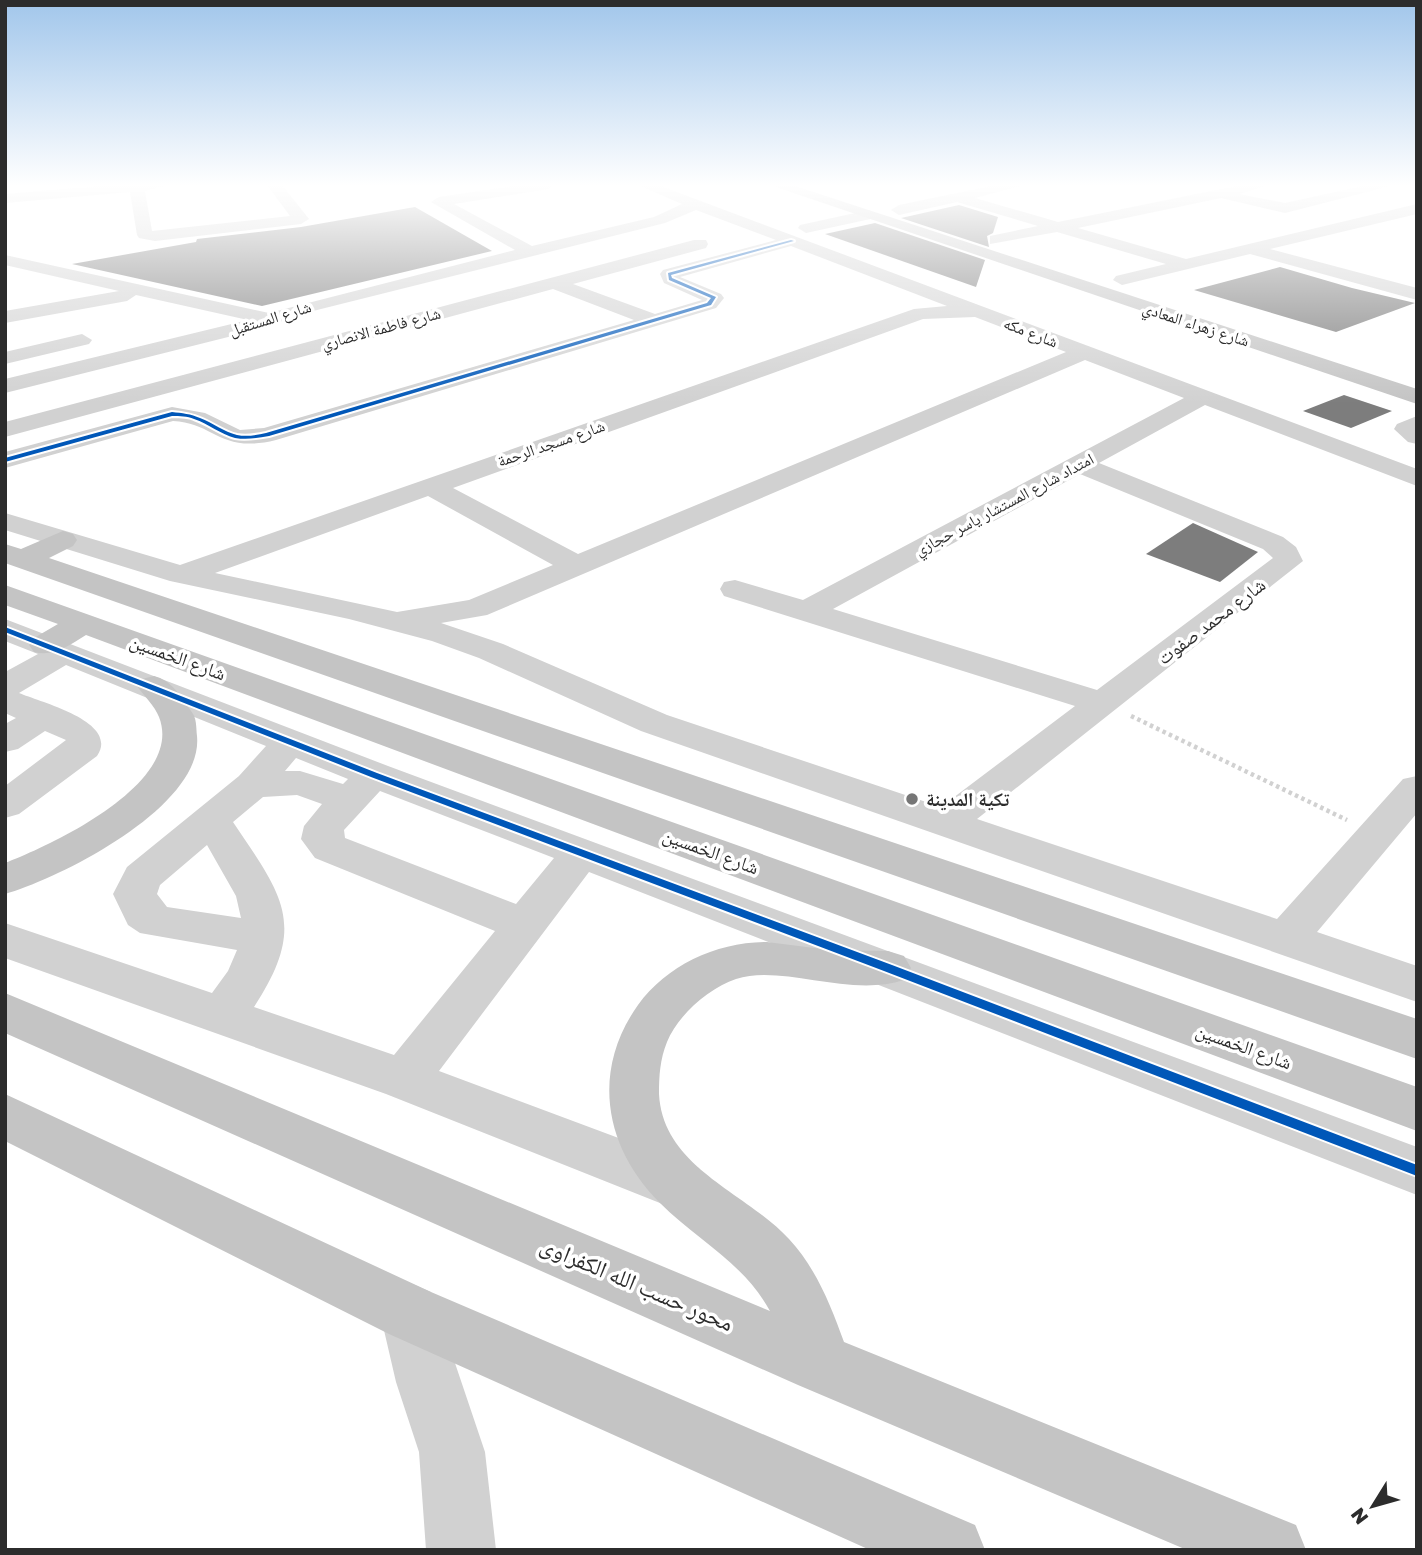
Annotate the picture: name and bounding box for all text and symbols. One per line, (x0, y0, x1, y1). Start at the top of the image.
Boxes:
street label: شارع المستقبل (226, 296, 314, 341)
street label: شارع زهراء المعادي (1139, 297, 1252, 354)
street label: شارع فاطمة الانصاري (319, 302, 444, 356)
street label: شارع مكه (1001, 313, 1061, 352)
street label: شارع مسجد الرحمة (495, 415, 608, 472)
street label: امتداد شارع المستشار ياسر حجازي (911, 448, 1098, 562)
street label: شارع محمد صفوت (1152, 572, 1270, 670)
street label: شارع الخمسين (127, 629, 229, 685)
place label: تكية المدينة (926, 787, 1010, 811)
marker: تكية المدينة (904, 791, 920, 807)
street label: شارع الخمسين (660, 823, 762, 879)
street label: شارع الخمسين (1193, 1018, 1295, 1074)
street label: محور حسب الله الكفراوى (536, 1230, 738, 1337)
north arrow (1338, 1471, 1408, 1541)
text: N (1345, 1504, 1373, 1529)

